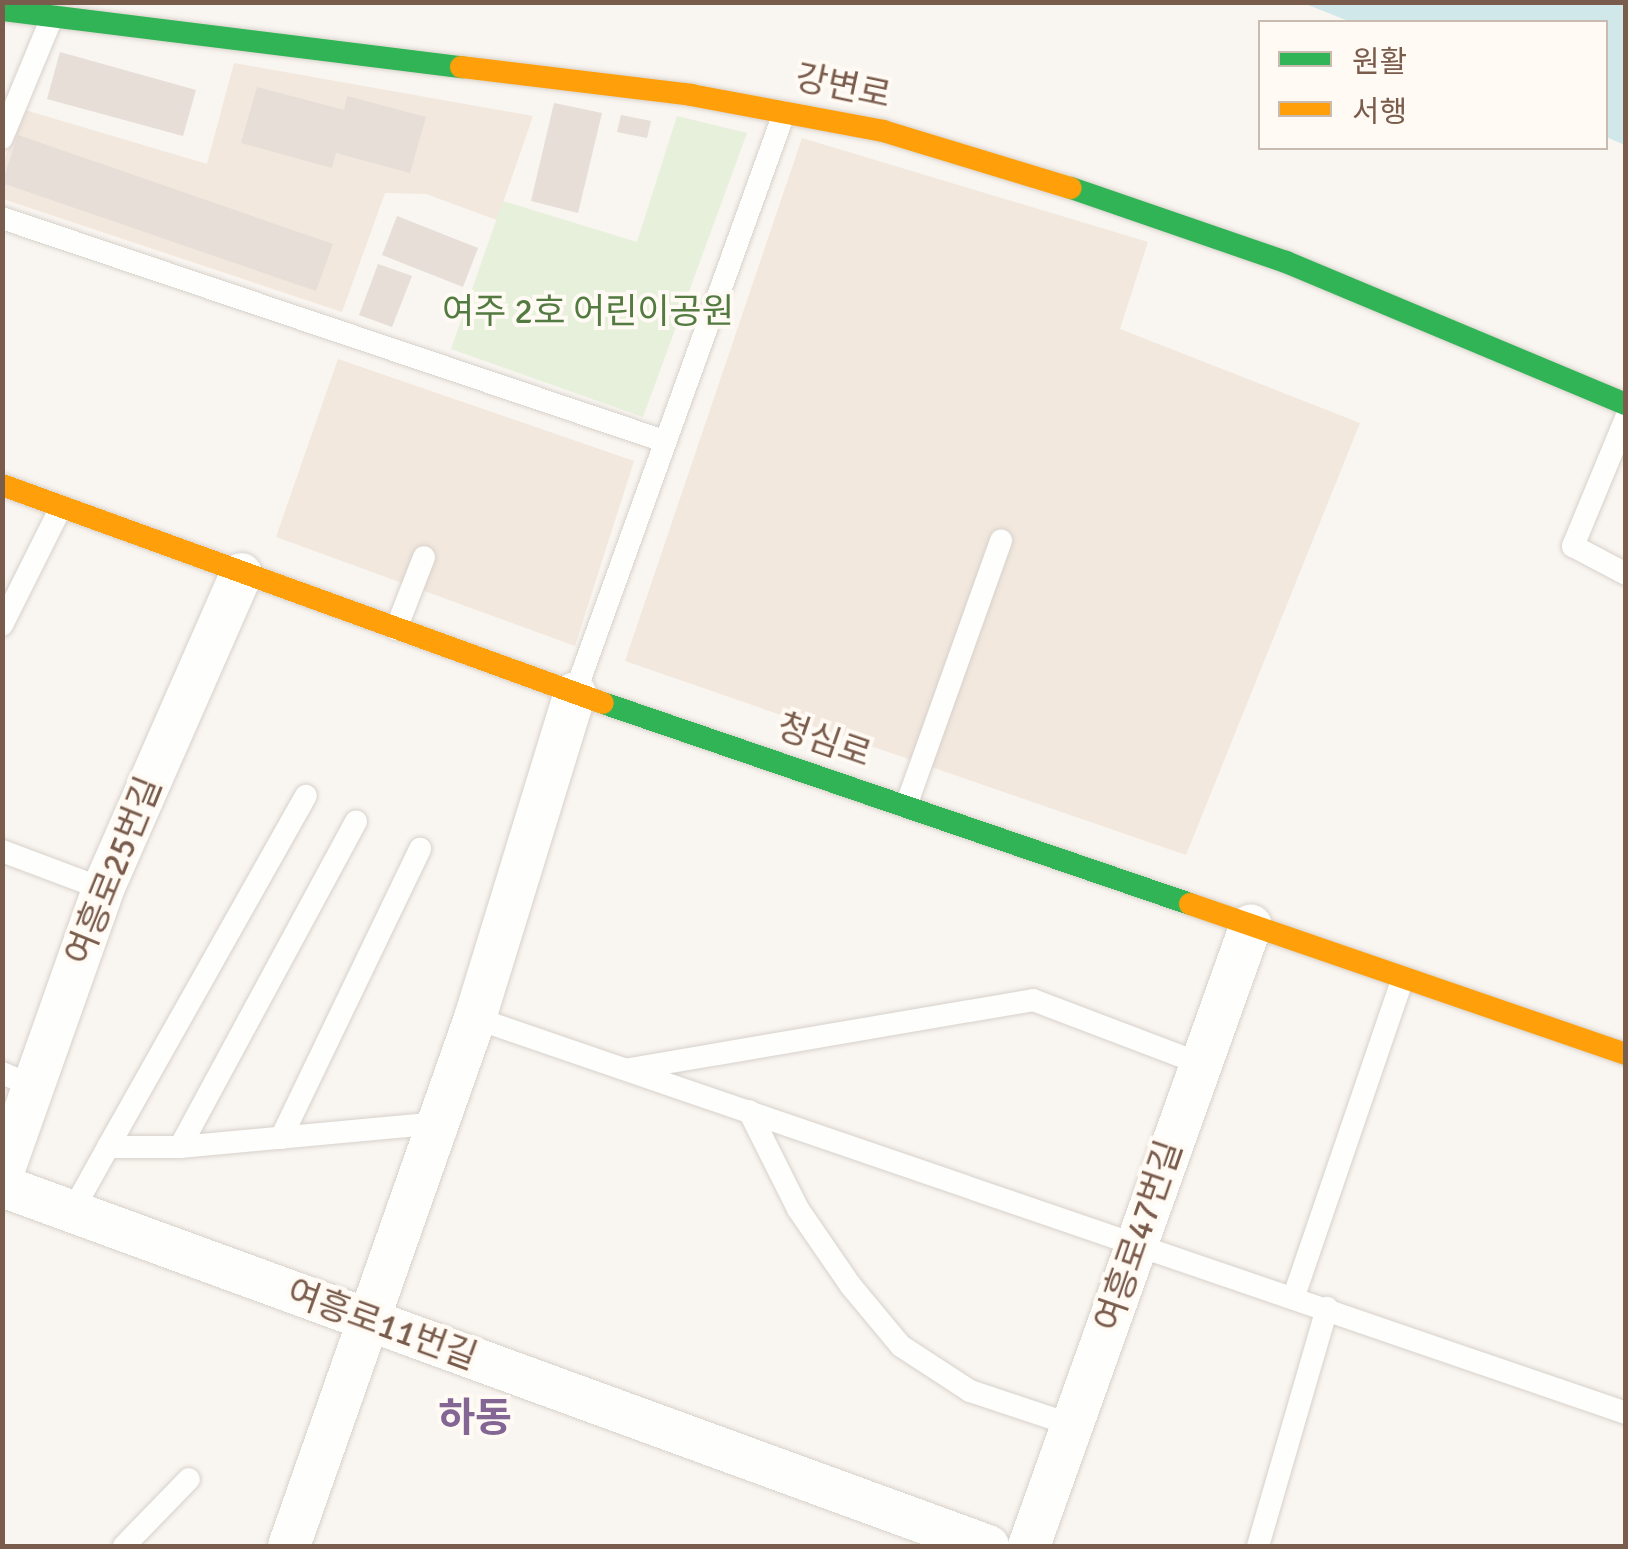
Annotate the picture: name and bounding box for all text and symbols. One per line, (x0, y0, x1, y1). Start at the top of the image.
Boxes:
legend (1258, 20, 1608, 150)
text: 원활 (1352, 44, 1407, 81)
street label: 강변로 (791, 56, 895, 118)
text: 서행 (1352, 94, 1407, 131)
park label: 여주 2호 어린이공원 (442, 291, 734, 333)
street label: 청심로 (771, 705, 877, 777)
street label: 여흥로25번길 (57, 771, 171, 971)
street label: 여흥로47번길 (1087, 1135, 1191, 1337)
street label: 여흥로11번길 (281, 1271, 483, 1379)
district label: 하동 (438, 1394, 512, 1442)

